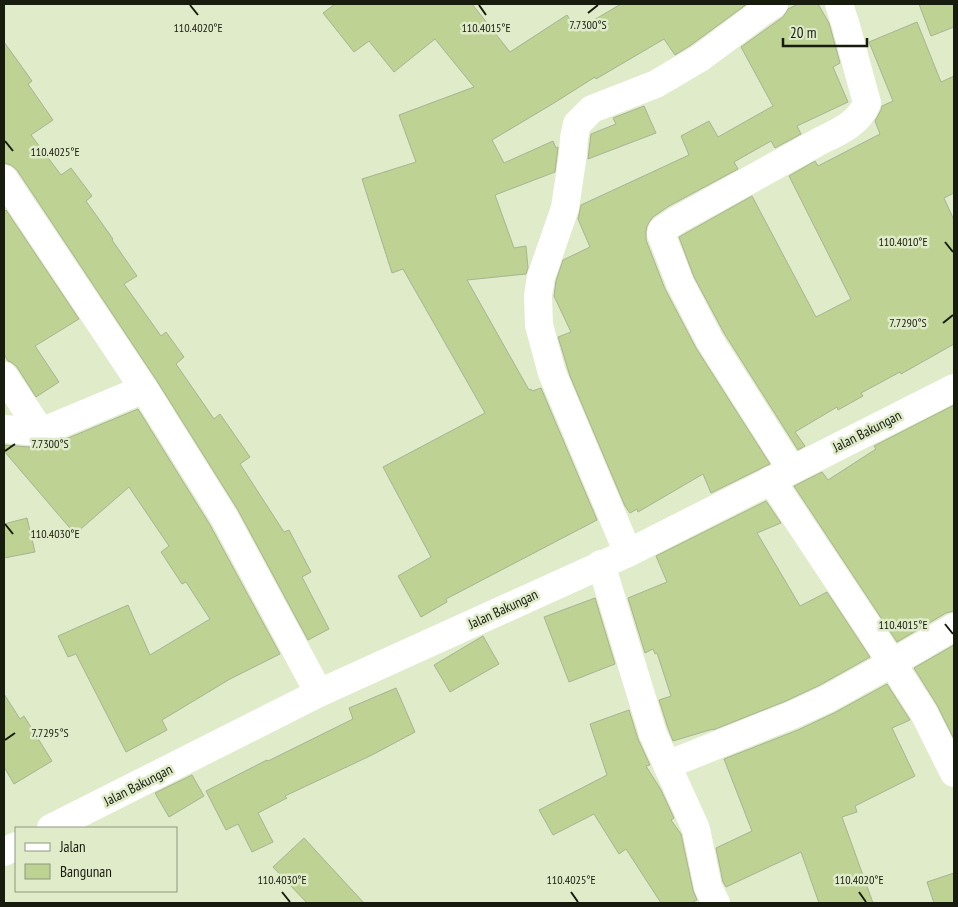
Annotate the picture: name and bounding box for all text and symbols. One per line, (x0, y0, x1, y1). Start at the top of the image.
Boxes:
scale bar (783, 15, 867, 47)
text: 7.7300°S (569, 17, 607, 32)
text: 110.4020°E (173, 20, 223, 35)
text: 110.4015°E (461, 20, 511, 35)
text: 20 m (790, 23, 816, 42)
text: 110.4025°E (30, 144, 80, 159)
text: 110.4010°E (878, 234, 928, 249)
text: 7.7290°S (889, 315, 927, 330)
street label: Jalan Bakungan (829, 406, 904, 456)
text: 7.7300°S (31, 436, 69, 451)
text: 110.4030°E (30, 526, 80, 541)
street label: Jalan Bakungan (464, 585, 541, 633)
text: 110.4015°E (878, 617, 928, 632)
text: 7.7295°S (31, 725, 69, 740)
street label: Jalan Bakungan (100, 760, 175, 810)
legend (15, 827, 178, 892)
text: Jalan (59, 837, 86, 856)
text: Bangunan (60, 862, 112, 881)
text: 110.4030°E (257, 872, 307, 887)
text: 110.4025°E (546, 872, 596, 887)
text: 110.4020°E (834, 872, 884, 887)

